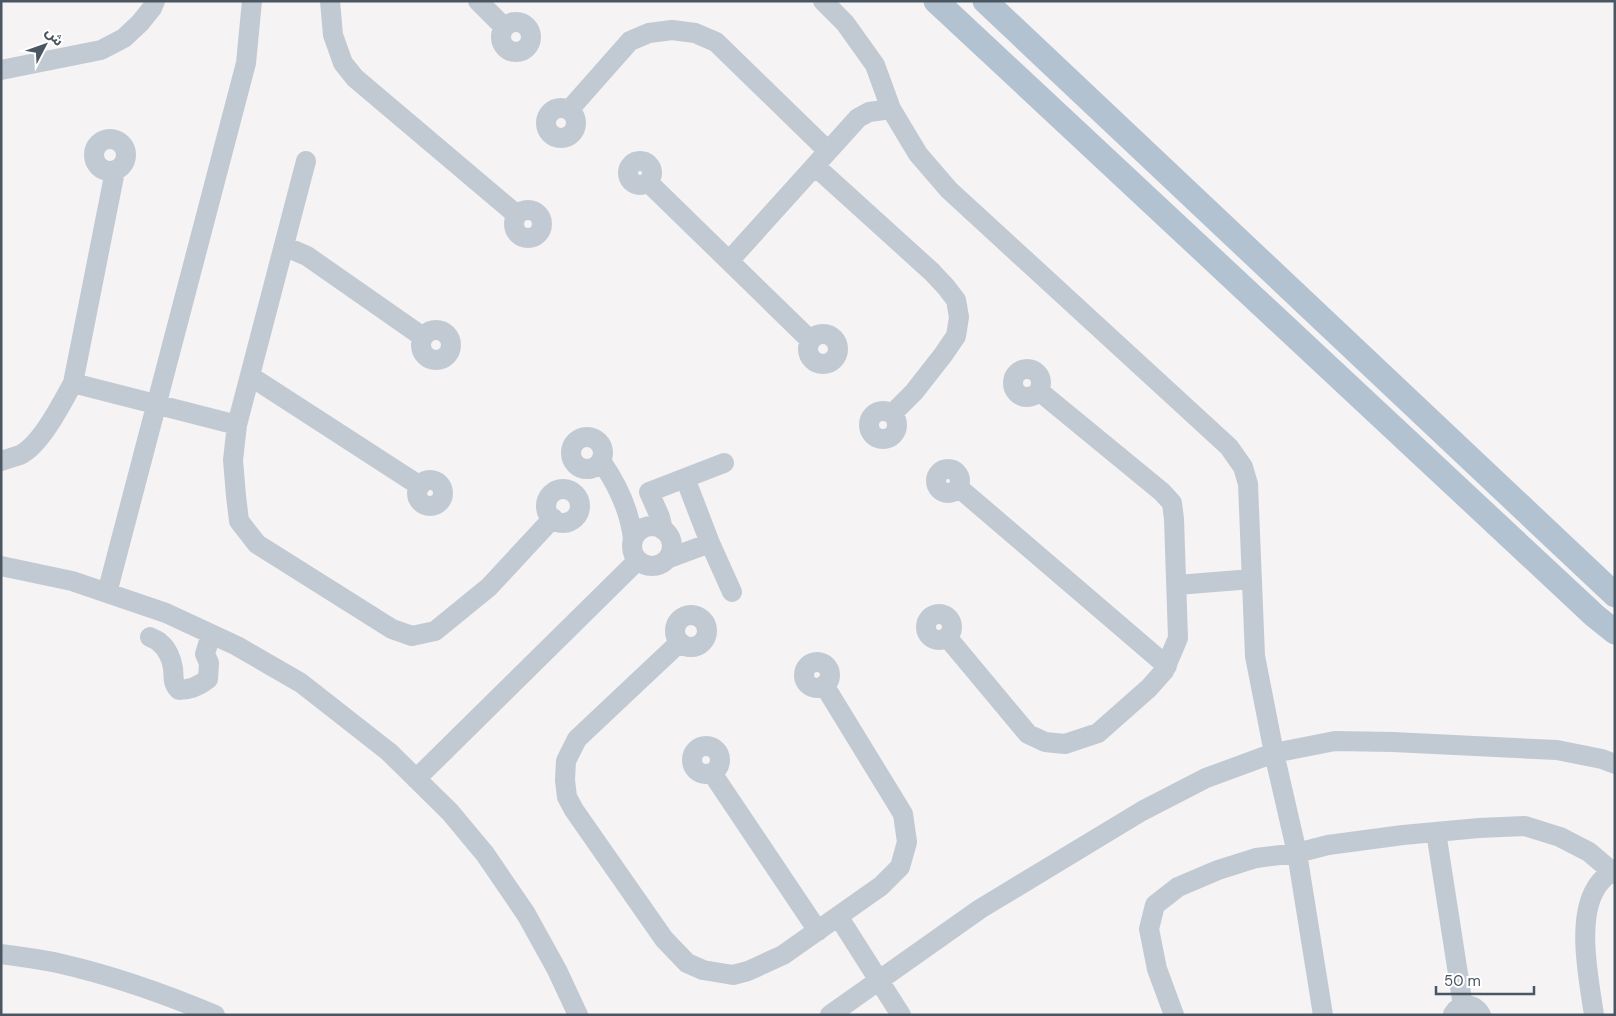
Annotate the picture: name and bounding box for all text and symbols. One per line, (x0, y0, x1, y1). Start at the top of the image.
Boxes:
north arrow (20, 20, 70, 70)
text: ش (42, 23, 68, 50)
scale bar (1436, 964, 1534, 996)
text: 50 m (1444, 971, 1481, 991)

